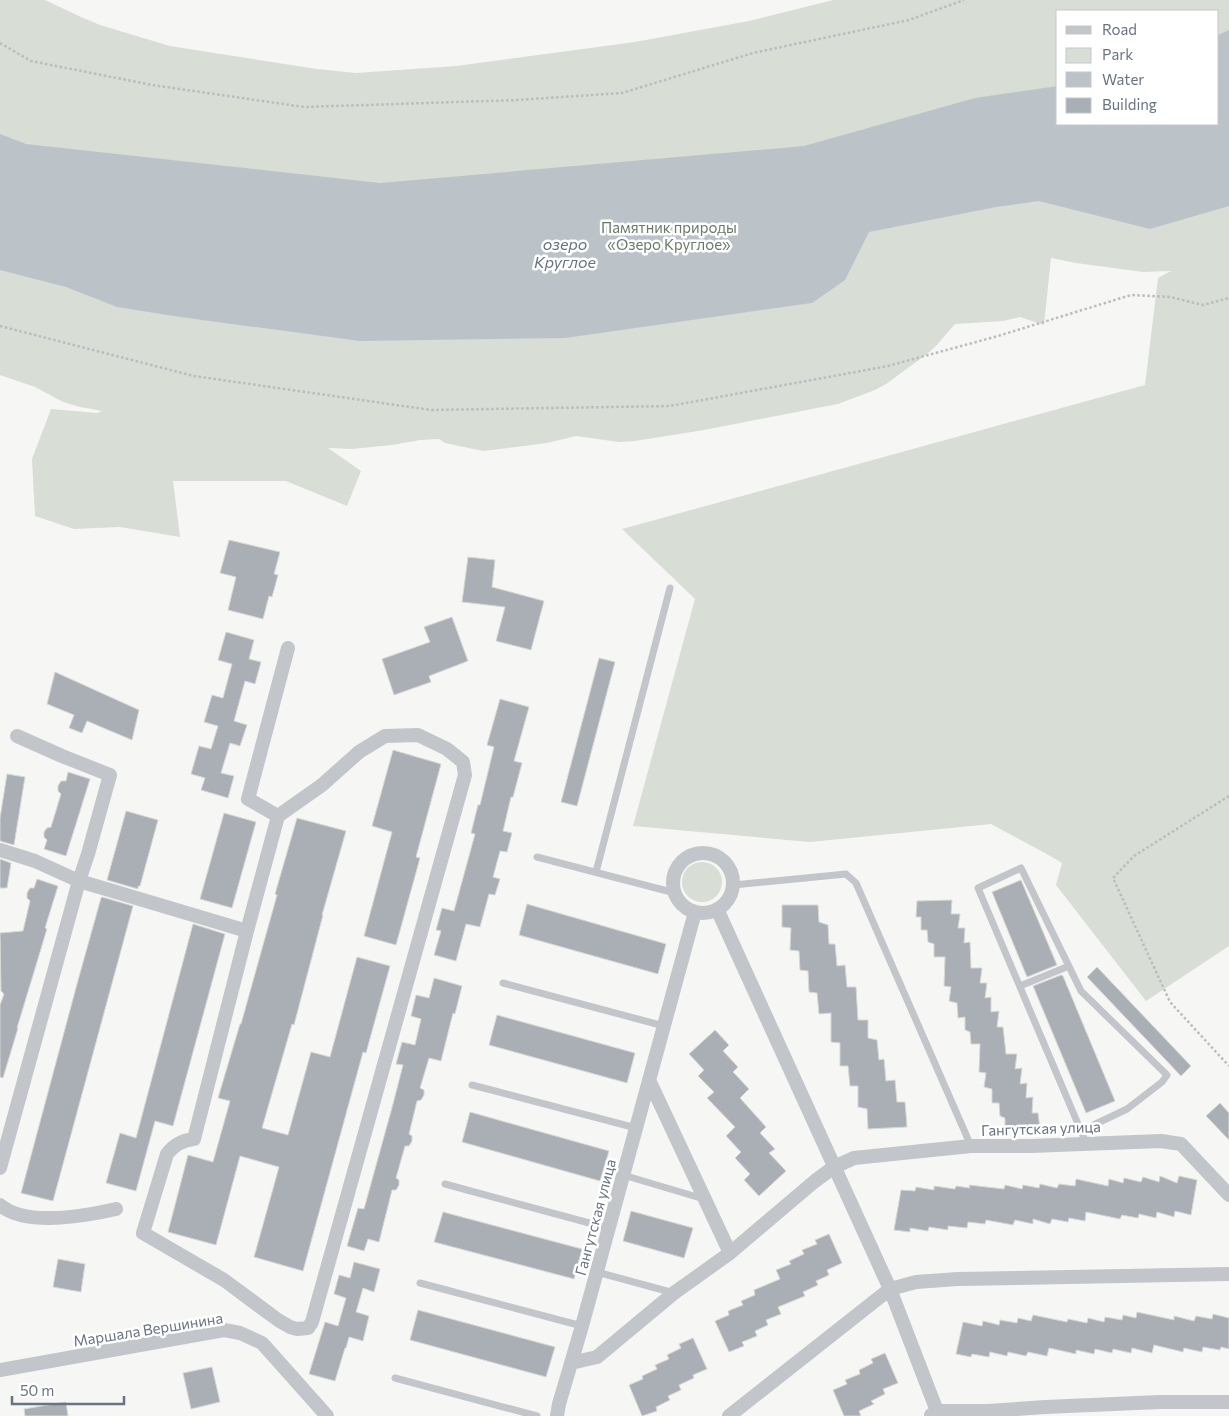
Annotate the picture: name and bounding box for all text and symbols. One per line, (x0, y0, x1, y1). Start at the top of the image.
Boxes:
legend (1056, 10, 1219, 125)
text: Road (1102, 20, 1137, 38)
text: Park (1102, 45, 1133, 63)
text: Water (1102, 70, 1144, 88)
text: Building (1102, 95, 1157, 113)
park label: Памятник природы «Озеро Круглое» (601, 218, 737, 253)
water label: озеро Круглое (534, 234, 596, 271)
street label: Гангутская улица (981, 1117, 1101, 1139)
street label: Гангутская улица (571, 1157, 619, 1277)
street label: Маршала Вершинина (72, 1308, 224, 1350)
scale bar (12, 1374, 125, 1406)
text: 50 m (20, 1381, 54, 1399)

